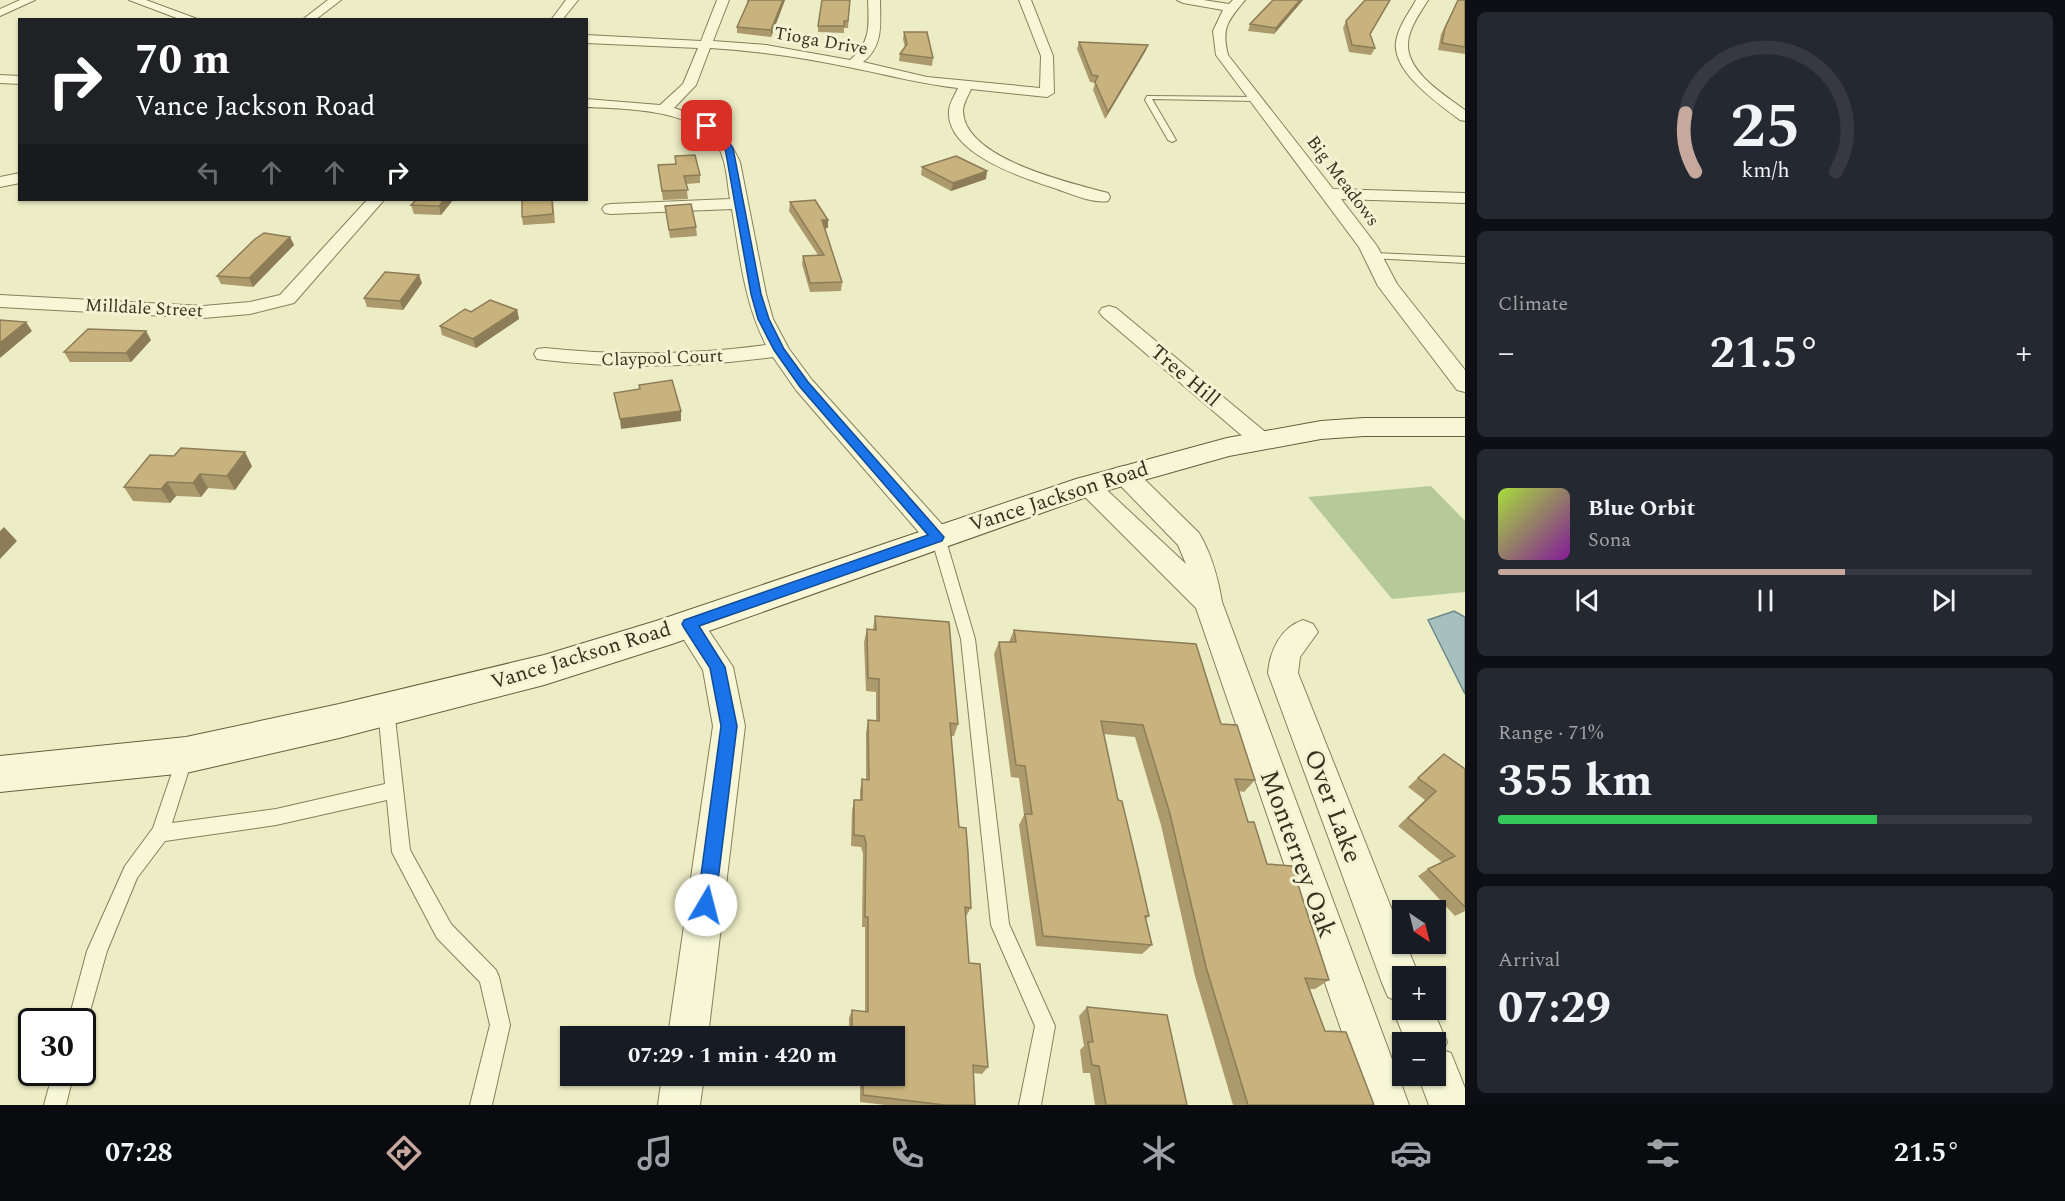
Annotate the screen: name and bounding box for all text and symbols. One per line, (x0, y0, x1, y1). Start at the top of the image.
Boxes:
street label: Tioga Drive (772, 19, 870, 63)
text: 70 m (135, 29, 230, 92)
icon: right (36, 42, 114, 120)
text: 25 (1730, 80, 1800, 175)
text: Vance Jackson Road (135, 86, 375, 128)
pin (681, 100, 732, 151)
icon: arrive (690, 109, 723, 142)
street label: Big Meadows (1300, 130, 1386, 232)
text: km/h (1741, 155, 1789, 188)
icon: left (192, 156, 225, 189)
icon: ahead (255, 156, 288, 189)
icon: ahead (318, 156, 351, 189)
icon: right (381, 156, 414, 189)
text: Climate (1498, 289, 1568, 319)
street label: Milldale Street (84, 291, 204, 325)
text: 21.5° (1710, 319, 1820, 388)
text: − (1498, 328, 1515, 378)
text: + (2015, 328, 2032, 378)
street label: Tree Hill (1143, 337, 1227, 415)
street label: Claypool Court (601, 342, 723, 374)
street label: Vance Jackson Road (965, 453, 1153, 541)
text: Blue Orbit (1588, 492, 1695, 525)
text: Sona (1588, 525, 1631, 555)
icon: previous (1571, 584, 1604, 617)
icon: pause (1749, 584, 1782, 617)
icon: next (1927, 584, 1960, 617)
street label: Vance Jackson Road (487, 613, 675, 699)
text: Range · 71% (1498, 718, 1603, 748)
street label: Over Lake (1293, 743, 1373, 869)
text: 355 km (1498, 747, 1653, 816)
street label: Monterrey Oak (1249, 764, 1347, 944)
position arrow (674, 873, 738, 937)
north arrow (1392, 900, 1446, 954)
map controls (1392, 900, 1446, 1086)
text: Arrival (1498, 945, 1560, 975)
button: + (1392, 966, 1446, 1020)
text: 07:29 (1498, 974, 1611, 1043)
speed limit sign: 30 (18, 1008, 96, 1086)
button: − (1392, 1032, 1446, 1086)
text: 07:29 · 1 min · 420 m (628, 1039, 837, 1072)
text: 07:28 (105, 1132, 173, 1174)
icon: directions (383, 1132, 425, 1174)
icon: music (634, 1132, 676, 1174)
icon: phone (886, 1132, 928, 1174)
icon: climate (1138, 1132, 1180, 1174)
icon: car (1390, 1132, 1432, 1174)
icon: filters (1642, 1132, 1684, 1174)
text: 21.5° (1894, 1132, 1960, 1174)

